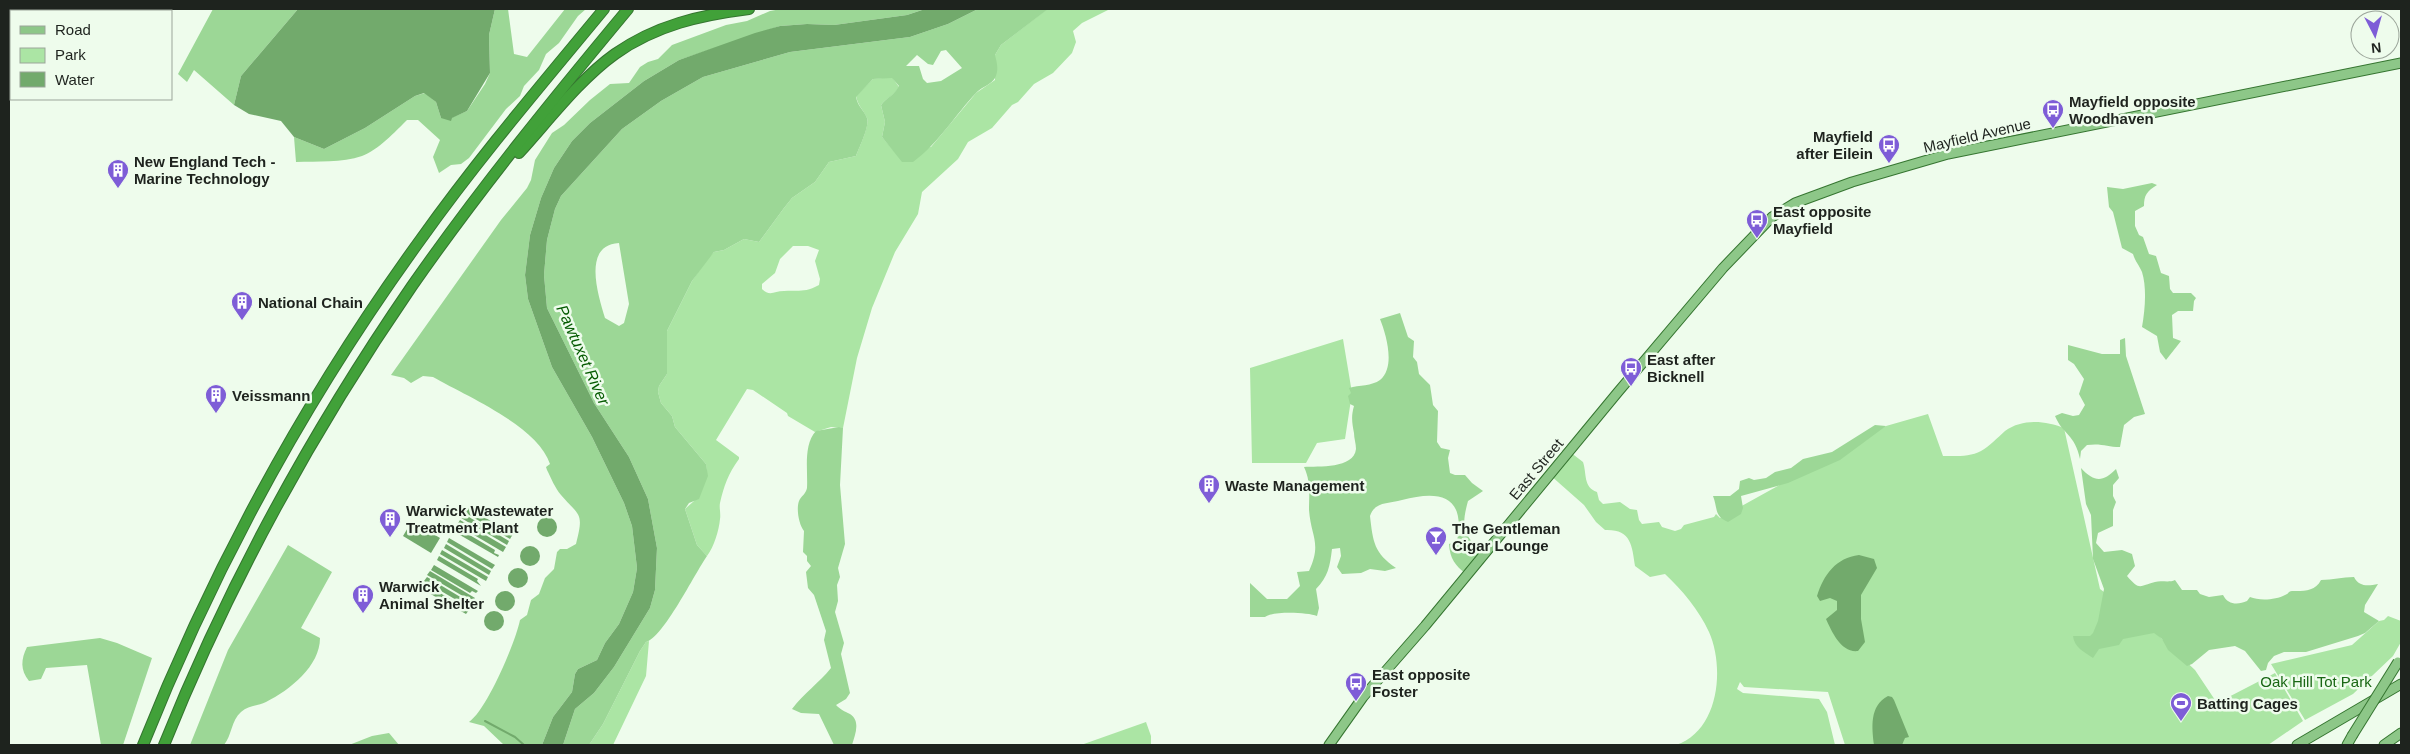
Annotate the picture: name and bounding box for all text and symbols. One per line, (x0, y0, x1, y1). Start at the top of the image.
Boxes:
legend (10, 10, 172, 100)
north arrow (2350, 10, 2400, 60)
text: Road (55, 21, 91, 38)
text: N (2370, 39, 2382, 56)
text: Park (55, 46, 86, 63)
text: Water (55, 71, 94, 88)
place label: Mayfield opposite Woodhaven (2069, 93, 2196, 127)
bus stop icon: Mayfield opposite Woodhaven (2041, 98, 2065, 129)
street label: Mayfield Avenue (1922, 114, 2032, 156)
place label: Mayfield after Eilein (1796, 128, 1873, 162)
bus stop icon: Mayfield after Eilein (1877, 133, 1901, 164)
place label: New England Tech - Marine Technology (134, 153, 275, 187)
building icon: New England Tech - Marine Technology (106, 158, 130, 189)
place label: East opposite Mayfield (1773, 203, 1871, 237)
bus stop icon: East opposite Mayfield (1745, 208, 1769, 239)
building icon: National Chain (230, 290, 254, 321)
place label: National Chain (258, 294, 363, 311)
water label: Pawtuxet River (553, 302, 613, 408)
place label: East after Bicknell (1647, 351, 1716, 385)
bus stop icon: East after Bicknell (1619, 356, 1643, 387)
building icon: Veissmann (204, 383, 228, 414)
place label: Veissmann (232, 387, 310, 404)
street label: East Street (1506, 434, 1567, 503)
building icon: Waste Management (1197, 473, 1221, 504)
place label: Waste Management (1225, 477, 1364, 494)
place label: Warwick Wastewater Treatment Plant (406, 502, 553, 536)
building icon: Warwick Wastewater Treatment Plant (378, 507, 402, 538)
place label: The Gentleman Cigar Lounge (1452, 520, 1560, 554)
bar icon: The Gentleman Cigar Lounge (1424, 525, 1448, 556)
place label: Warwick Animal Shelter (379, 578, 484, 612)
building icon: Warwick Animal Shelter (351, 583, 375, 614)
place label: East opposite Foster (1372, 666, 1470, 700)
bus stop icon: East opposite Foster (1344, 671, 1368, 702)
park label: Oak Hill Tot Park (2260, 673, 2372, 690)
sports icon: Batting Cages (2169, 691, 2193, 722)
place label: Batting Cages (2197, 695, 2298, 712)

